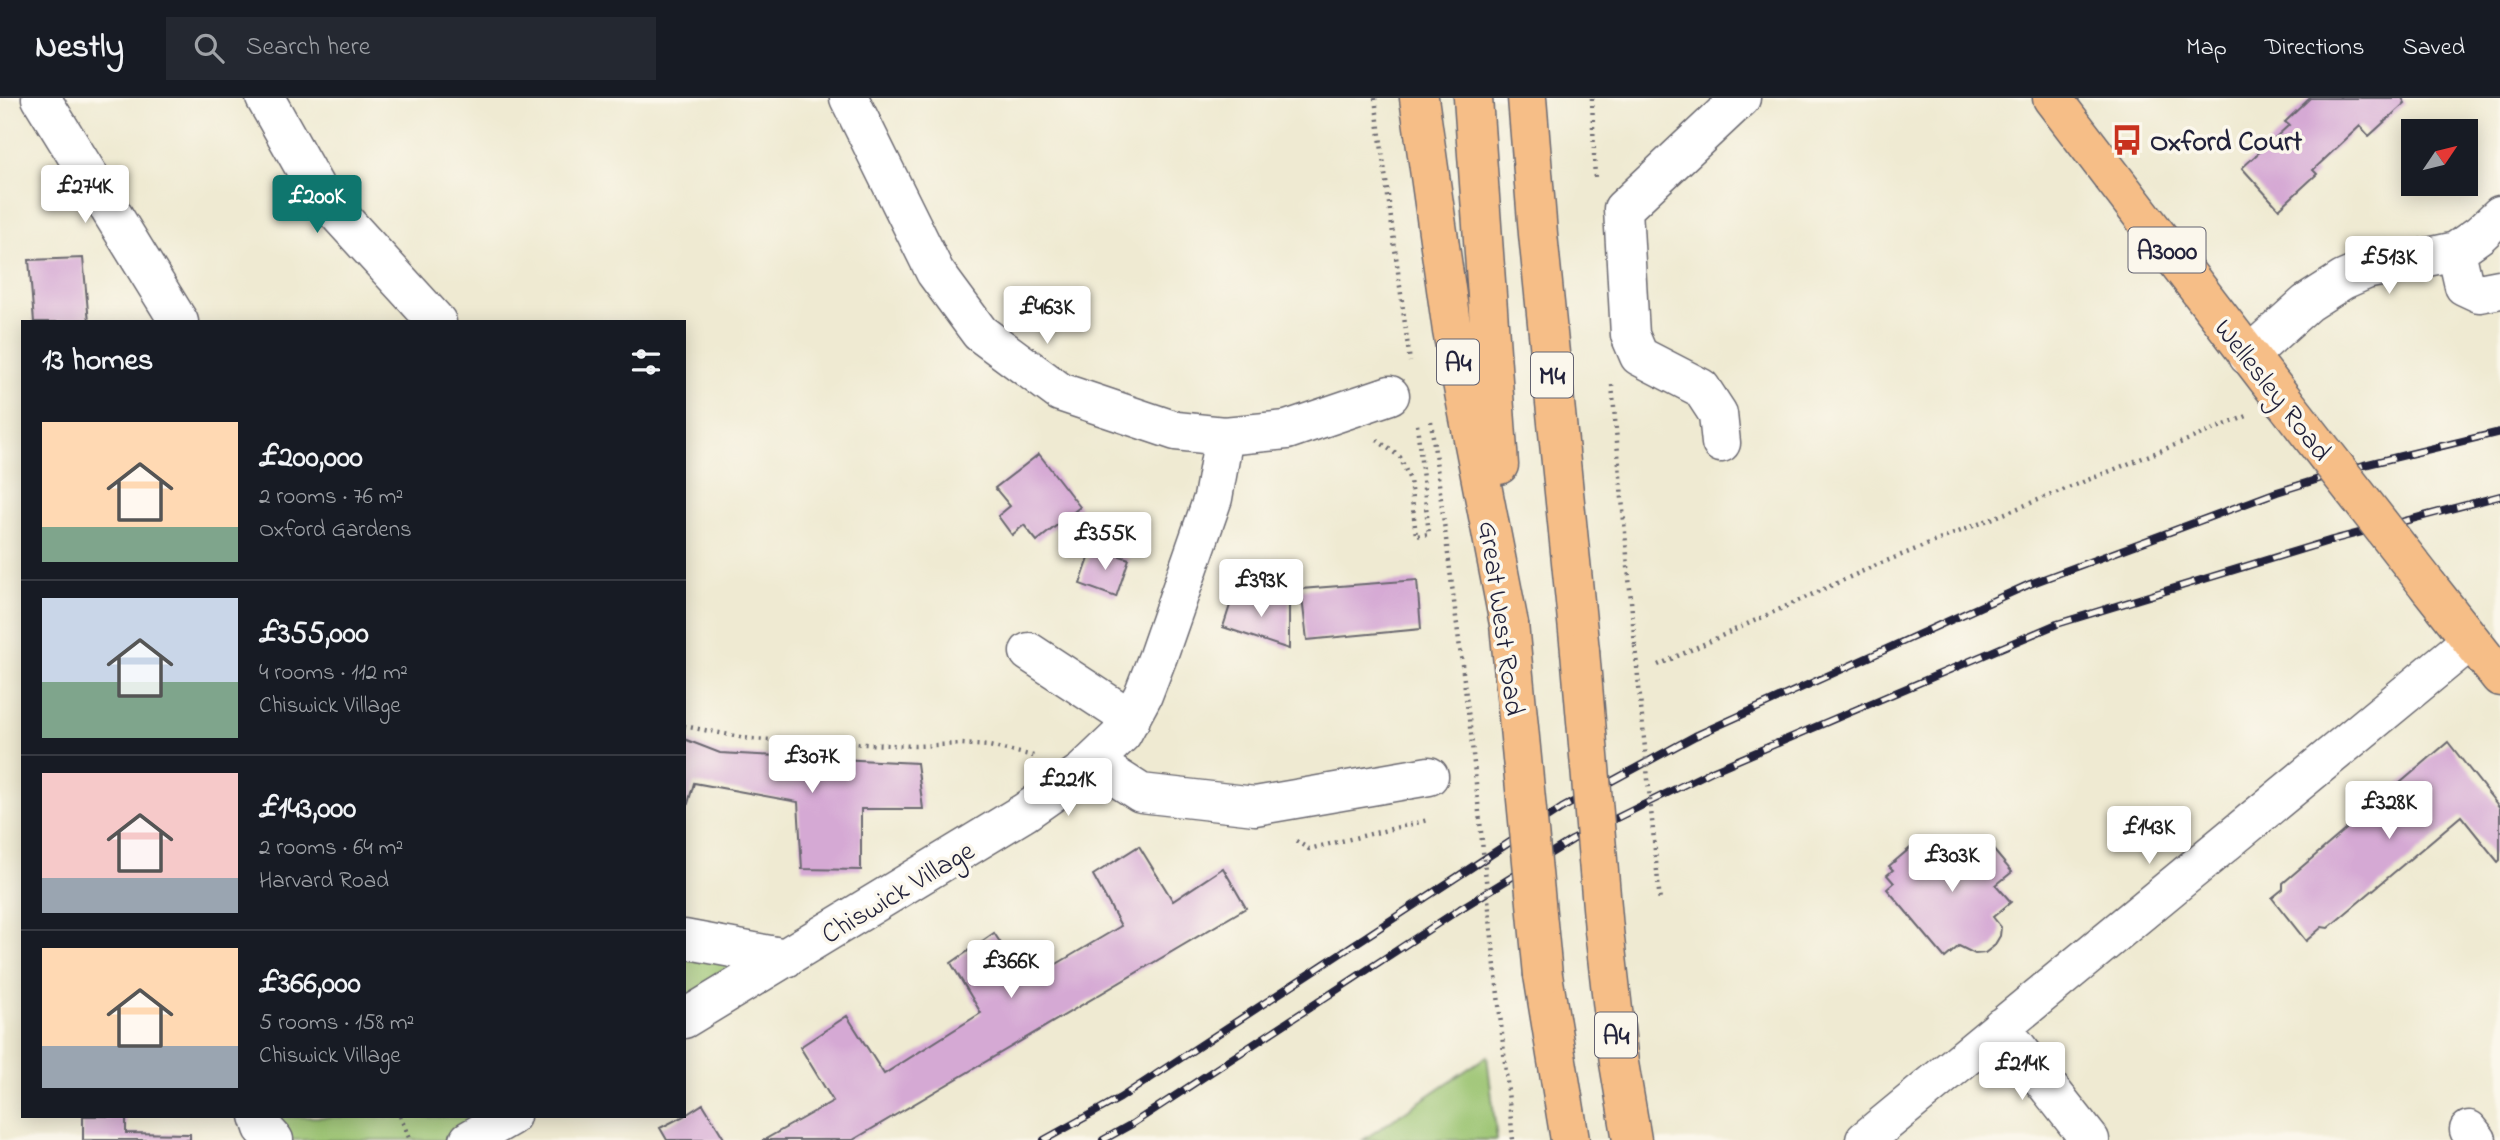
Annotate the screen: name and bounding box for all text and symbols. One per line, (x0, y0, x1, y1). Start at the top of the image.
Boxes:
search box (166, 17, 656, 80)
text: Nestly (35, 24, 124, 72)
icon: search (190, 29, 228, 67)
text: Search here (246, 29, 370, 67)
text: Map (2186, 31, 2227, 66)
text: Directions (2265, 31, 2364, 66)
text: Saved (2402, 31, 2465, 66)
north arrow (2401, 119, 2478, 196)
map controls (2401, 119, 2478, 196)
bus stop icon: Oxford Court (2110, 123, 2144, 157)
place label: Oxford Court (2150, 123, 2303, 164)
pin: £274K (36, 166, 134, 225)
text: £274K (57, 171, 113, 204)
pin: £200K (268, 176, 366, 235)
text: £200K (289, 181, 345, 214)
road number: A3000 (2128, 228, 2206, 272)
pin: £513K (2340, 236, 2438, 296)
text: £513K (2361, 242, 2417, 275)
pin: £463K (998, 286, 1096, 346)
text: £463K (1020, 292, 1074, 325)
street label: Wellesley Road (2202, 311, 2340, 471)
text: 13 homes (42, 340, 153, 384)
road number: A4 (1437, 340, 1479, 384)
icon: filters (627, 343, 665, 381)
road number: M4 (1531, 352, 1573, 398)
text: £200,000 (259, 437, 363, 481)
icon: home (98, 450, 182, 534)
text: 2 rooms · 76 m² (259, 481, 403, 514)
pin: £355K (1056, 512, 1154, 572)
text: Oxford Gardens (259, 514, 412, 547)
text: £355K (1074, 518, 1136, 551)
street label: Great West Road (1466, 519, 1534, 719)
pin: £393K (1212, 560, 1310, 619)
text: £393K (1235, 565, 1287, 598)
text: £355,000 (259, 613, 369, 657)
icon: home (98, 626, 182, 710)
text: 4 rooms · 112 m² (259, 657, 408, 690)
text: Chiswick Village (259, 690, 401, 723)
pin: £307K (763, 736, 861, 795)
text: £307K (785, 741, 839, 774)
pin: £221K (1019, 758, 1117, 818)
text: £221K (1040, 764, 1096, 797)
pin: £328K (2340, 782, 2438, 841)
text: £328K (2361, 787, 2417, 820)
text: £143,000 (259, 788, 356, 832)
icon: home (98, 801, 182, 885)
pin: £143K (2100, 806, 2198, 866)
text: £143K (2123, 812, 2175, 845)
text: 2 rooms · 64 m² (259, 832, 403, 865)
street label: Chiswick Village (814, 832, 984, 956)
pin: £303K (1903, 834, 2001, 894)
text: £303K (1925, 840, 1979, 873)
text: Harvard Road (259, 865, 389, 898)
pin: £366K (962, 940, 1060, 1000)
text: £366K (983, 946, 1039, 979)
text: £366,000 (259, 963, 361, 1007)
icon: home (98, 976, 182, 1060)
text: 5 rooms · 158 m² (259, 1007, 414, 1040)
road number: A4 (1595, 1012, 1637, 1058)
text: Chiswick Village (259, 1040, 401, 1073)
pin: £214K (1973, 1042, 2071, 1102)
text: £214K (1995, 1048, 2049, 1081)

